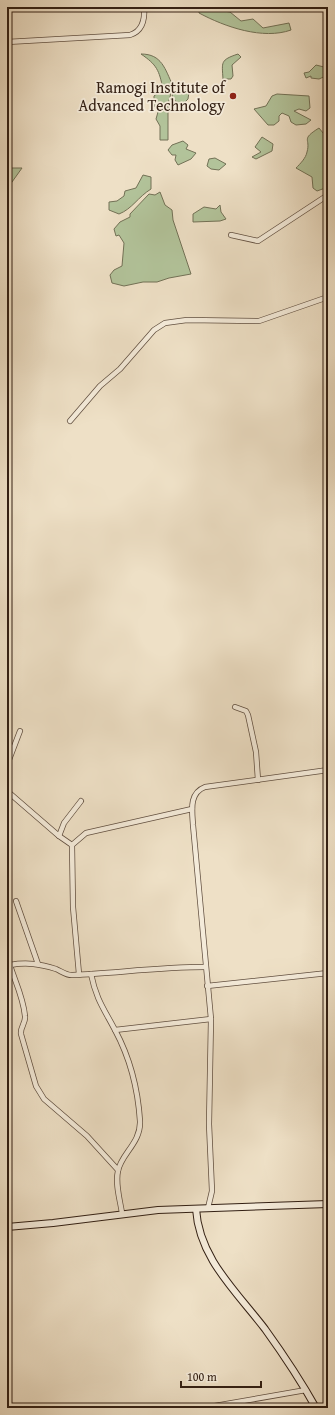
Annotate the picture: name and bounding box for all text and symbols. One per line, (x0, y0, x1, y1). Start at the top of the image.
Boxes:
place label: Ramogi Institute of Advanced Technology (78, 75, 227, 117)
marker: Ramogi Institute of Advanced Technology (228, 91, 238, 101)
scale bar (181, 1363, 261, 1389)
text: 100 m (187, 1368, 217, 1385)

